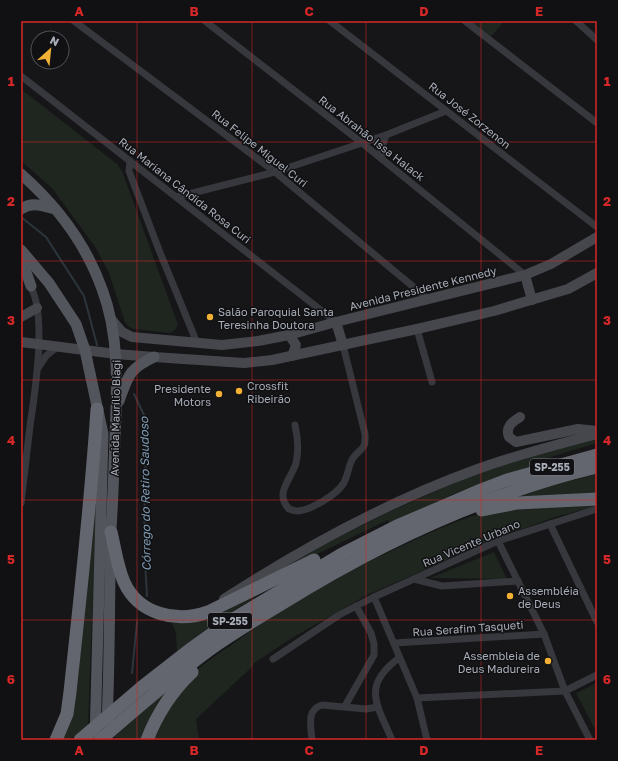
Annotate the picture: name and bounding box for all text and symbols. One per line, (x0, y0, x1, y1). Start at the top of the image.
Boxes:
text: A (74, 3, 84, 19)
text: B (189, 3, 199, 19)
text: C (304, 3, 314, 19)
text: D (419, 3, 429, 19)
text: E (535, 3, 543, 19)
north arrow (30, 30, 70, 70)
text: N (48, 33, 61, 48)
text: 1 (8, 73, 15, 89)
text: 1 (604, 73, 611, 89)
street label: Rua José Zorzenon (427, 79, 513, 151)
street label: Rua Abrahão Issa Halack (317, 93, 427, 183)
street label: Rua Felipe Miguel Curi (210, 107, 310, 189)
street label: Rua Mariana Cândida Rosa Curi (116, 134, 254, 246)
text: 2 (7, 193, 15, 209)
text: 2 (603, 193, 611, 209)
street label: Avenida Presidente Kennedy (348, 263, 498, 313)
place label: Salão Paroquial Santa Teresinha Doutora (218, 305, 334, 331)
text: 3 (7, 312, 15, 328)
marker: Salão Paroquial Santa Teresinha Doutora (205, 312, 215, 322)
text: 3 (603, 312, 611, 328)
street label: Avenida Maurílio Biagi (107, 360, 123, 476)
place label: Crossfit Ribeirão (247, 379, 291, 405)
place label: Presidente Motors (154, 382, 211, 408)
marker: Crossfit Ribeirão (234, 386, 244, 396)
marker: Presidente Motors (214, 389, 224, 399)
water label: Córrego do Retiro Saudoso (136, 416, 154, 571)
text: 4 (7, 432, 15, 448)
text: 4 (603, 432, 611, 448)
road number: SP-255 (530, 459, 574, 475)
street label: Rua Vicente Urbano (420, 516, 522, 569)
text: 5 (7, 551, 15, 567)
text: 5 (603, 551, 611, 567)
place label: Assembléia de Deus (518, 584, 579, 610)
marker: Assembléia de Deus (505, 591, 515, 601)
road number: SP-255 (208, 613, 252, 629)
street label: Rua Serafim Tasqueti (412, 618, 524, 638)
place label: Assembleia de Deus Madureira (458, 649, 540, 675)
marker: Assembleia de Deus Madureira (543, 656, 553, 666)
text: 6 (7, 671, 15, 687)
text: 6 (603, 671, 611, 687)
text: A (74, 742, 84, 758)
text: B (189, 742, 199, 758)
text: C (304, 742, 314, 758)
text: D (419, 742, 429, 758)
text: E (535, 742, 543, 758)

